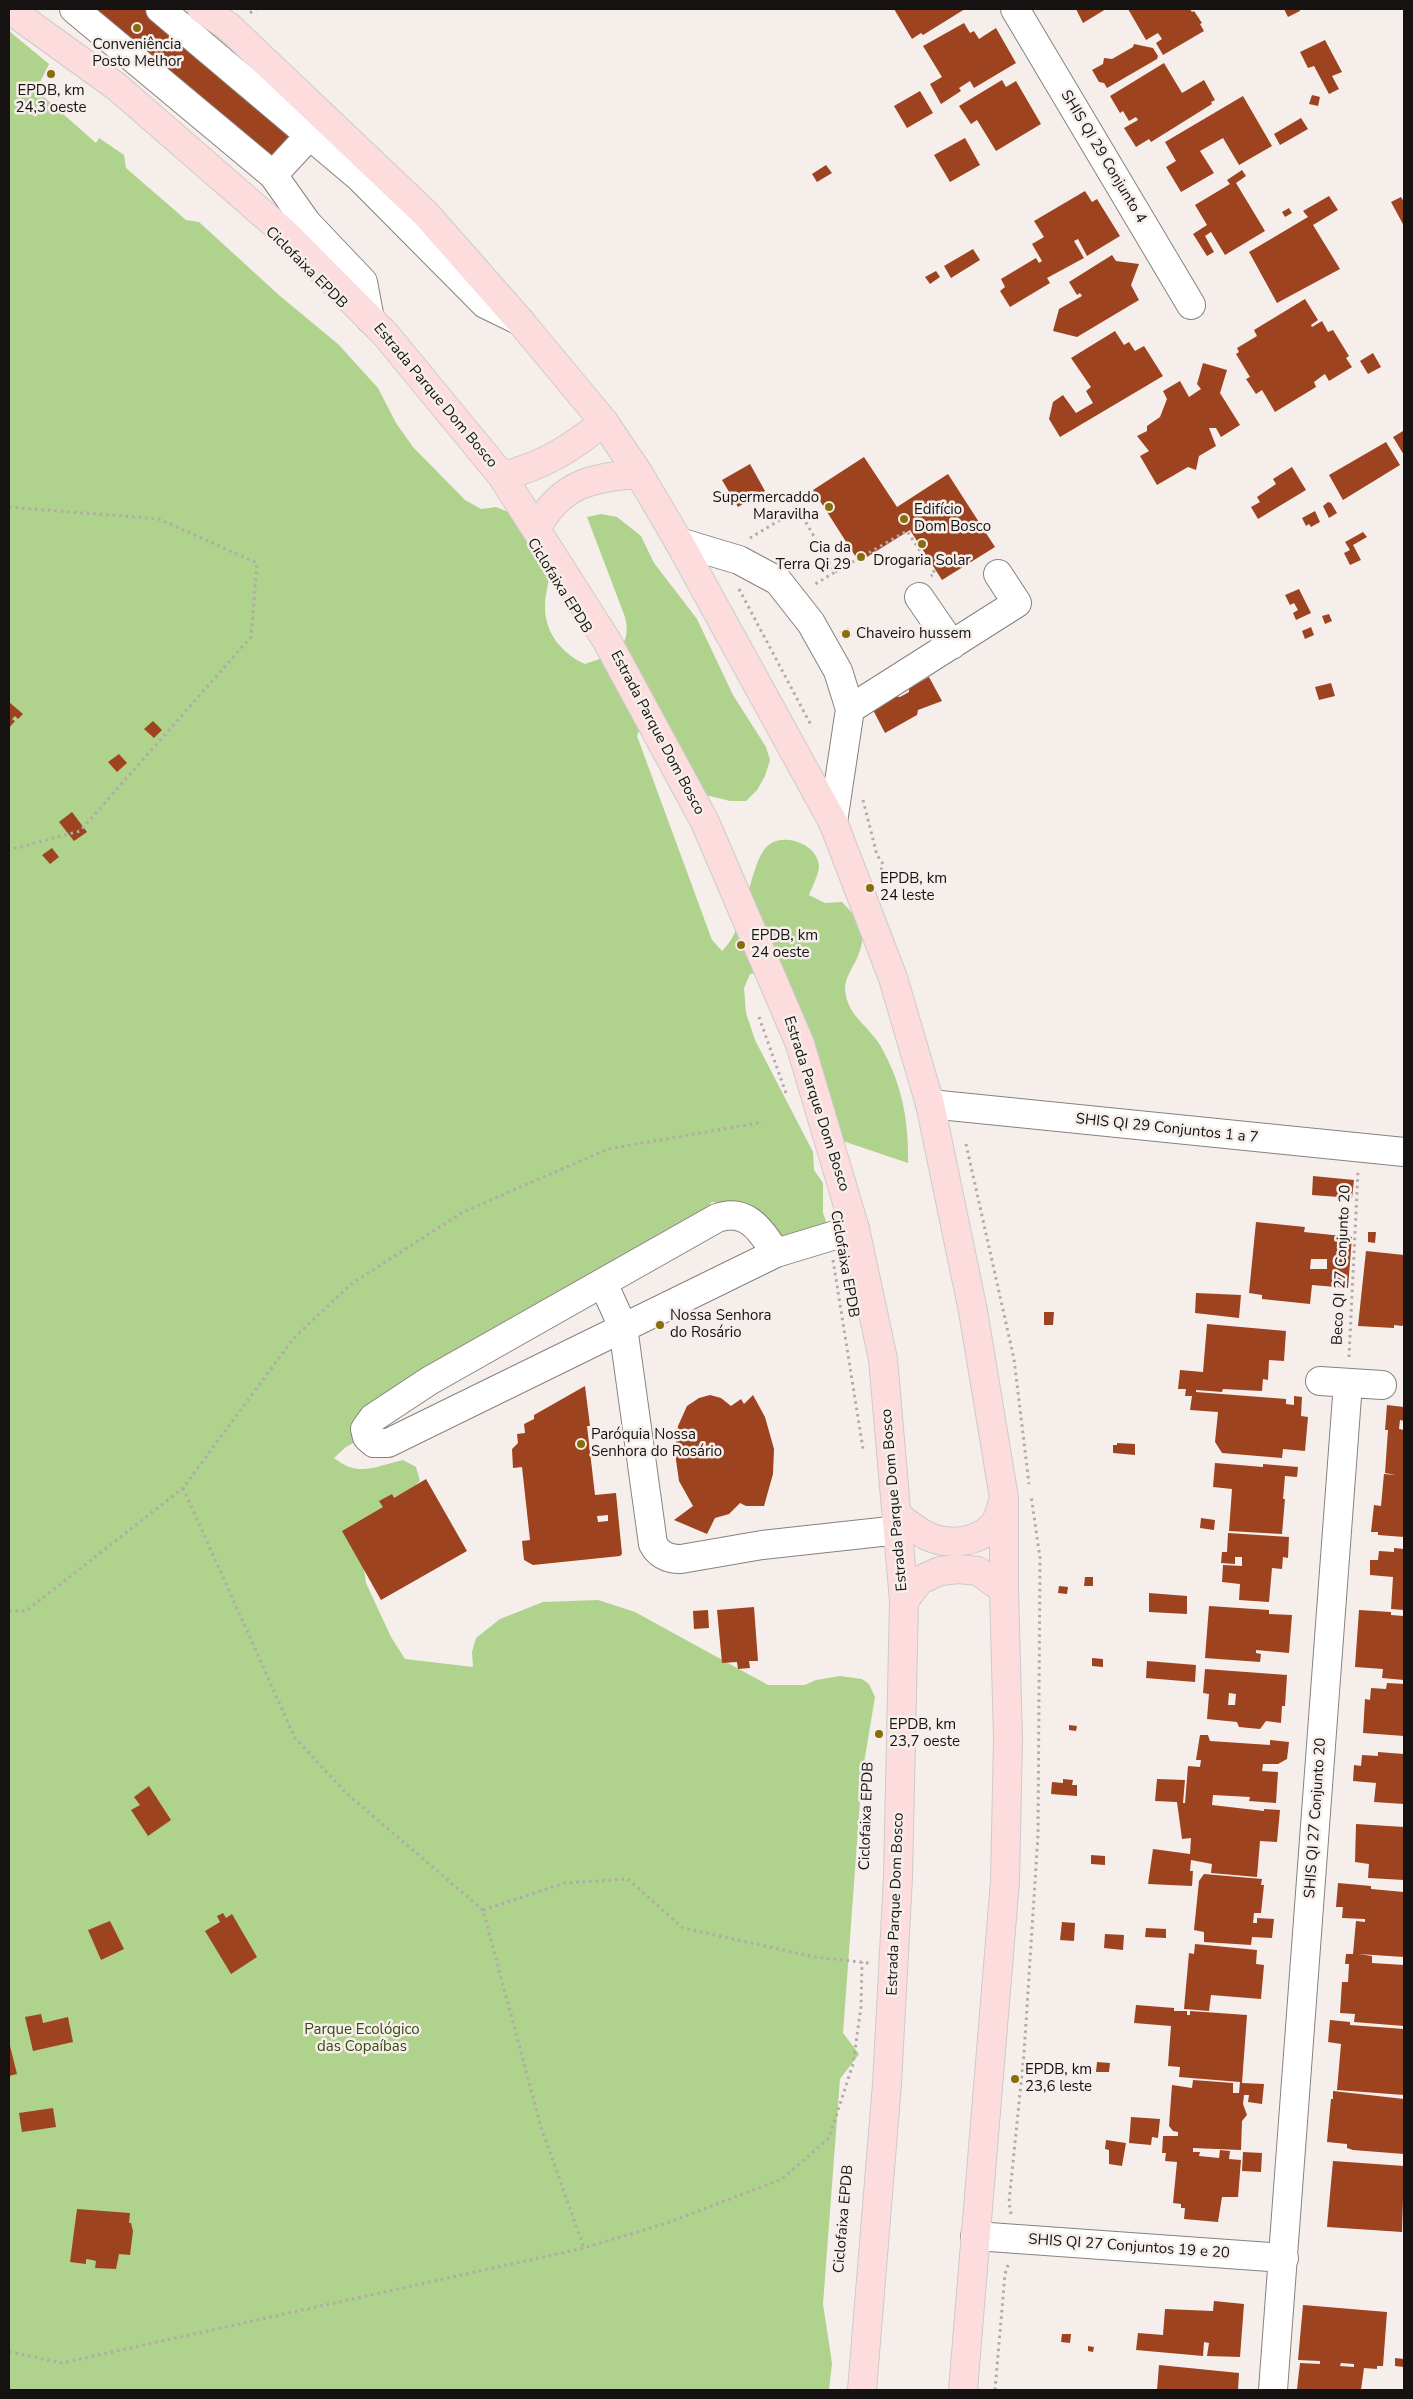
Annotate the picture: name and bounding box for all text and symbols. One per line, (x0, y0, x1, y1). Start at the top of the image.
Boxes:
marker: Conveniência Posto Melhor (131, 22, 143, 34)
place label: Conveniência Posto Melhor (92, 36, 182, 71)
marker: EPDB, km 24,3 oeste (45, 68, 57, 80)
place label: EPDB, km 24,3 oeste (16, 82, 86, 117)
street label: SHIS QI 29 Conjunto 4 (1056, 87, 1150, 227)
street label: Ciclofaixa EPDB (261, 223, 351, 313)
street label: Estrada Parque Dom Bosco (369, 320, 501, 472)
place label: Supermercaddo Maravilha (713, 489, 819, 524)
marker: Supermercaddo Maravilha (823, 501, 835, 513)
place label: Edifício Dom Bosco (914, 501, 991, 536)
marker: Edifício Dom Bosco (898, 513, 910, 525)
street label: Ciclofaixa EPDB (523, 535, 595, 637)
marker: Drogaria Solar (916, 538, 928, 550)
place label: Cia da Terra Qi 29 (776, 539, 851, 574)
marker: Cia da Terra Qi 29 (855, 551, 867, 563)
place label: Drogaria Solar (873, 552, 971, 570)
place label: Chaveiro hussem (856, 625, 971, 643)
marker: Chaveiro hussem (840, 628, 852, 640)
street label: Estrada Parque Dom Bosco (606, 648, 708, 818)
place label: EPDB, km 24 leste (880, 870, 947, 905)
marker: EPDB, km 24 leste (864, 882, 876, 894)
place label: EPDB, km 24 oeste (751, 927, 818, 962)
marker: EPDB, km 24 oeste (735, 939, 747, 951)
street label: Estrada Parque Dom Bosco (779, 1014, 853, 1194)
street label: SHIS QI 29 Conjuntos 1 a 7 (1075, 1110, 1259, 1148)
street label: Beco QI 27 Conjunto 20 (1329, 1184, 1355, 1346)
street label: Ciclofaixa EPDB (826, 1209, 862, 1319)
place label: Nossa Senhora do Rosário (670, 1307, 772, 1342)
marker: Nossa Senhora do Rosário (654, 1319, 666, 1331)
street label: Estrada Parque Dom Bosco (878, 1408, 912, 1592)
place label: Paróquia Nossa Senhora do Rosário (591, 1426, 722, 1461)
marker: Paróquia Nossa Senhora do Rosário (575, 1438, 587, 1450)
place label: EPDB, km 23,7 oeste (889, 1716, 960, 1751)
marker: EPDB, km 23,7 oeste (873, 1728, 885, 1740)
street label: SHIS QI 27 Conjunto 20 (1301, 1737, 1331, 1899)
street label: Ciclofaixa EPDB (856, 1761, 878, 1871)
street label: Estrada Parque Dom Bosco (884, 1812, 908, 1996)
park label: Parque Ecológico das Copaíbas (304, 2021, 420, 2056)
place label: EPDB, km 23,6 leste (1025, 2061, 1092, 2096)
marker: EPDB, km 23,6 leste (1009, 2073, 1021, 2085)
street label: Ciclofaixa EPDB (830, 2164, 858, 2274)
street label: SHIS QI 27 Conjuntos 19 e 20 (1028, 2231, 1230, 2263)

